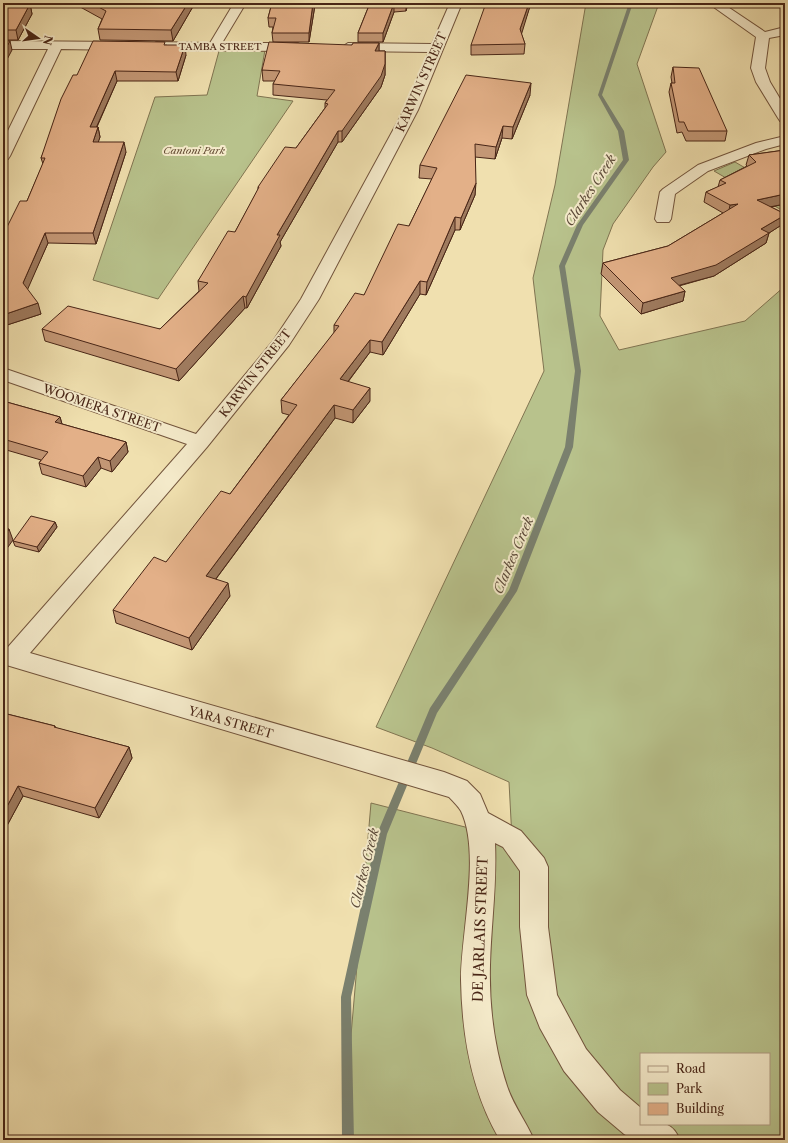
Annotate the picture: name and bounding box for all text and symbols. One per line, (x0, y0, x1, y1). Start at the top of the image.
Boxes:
north arrow (18, 18, 58, 58)
street label: KARWIN STREET (392, 30, 450, 134)
text: N (40, 34, 56, 47)
street label: TAMBA STREET (179, 40, 262, 53)
park label: Cantoni Park (163, 144, 226, 157)
water label: Clarkes Creek (561, 151, 619, 229)
street label: KARWIN STREET (216, 326, 294, 420)
street label: WOOMERA STREET (40, 380, 163, 435)
water label: Clarkes Creek (490, 514, 536, 596)
street label: YARA STREET (186, 702, 275, 741)
water label: Clarkes Creek (346, 826, 382, 910)
street label: DE JARLAIS STREET (468, 855, 492, 1002)
legend (640, 1053, 770, 1125)
text: Road (676, 1061, 706, 1076)
text: Park (676, 1081, 703, 1096)
text: Building (676, 1101, 724, 1116)

